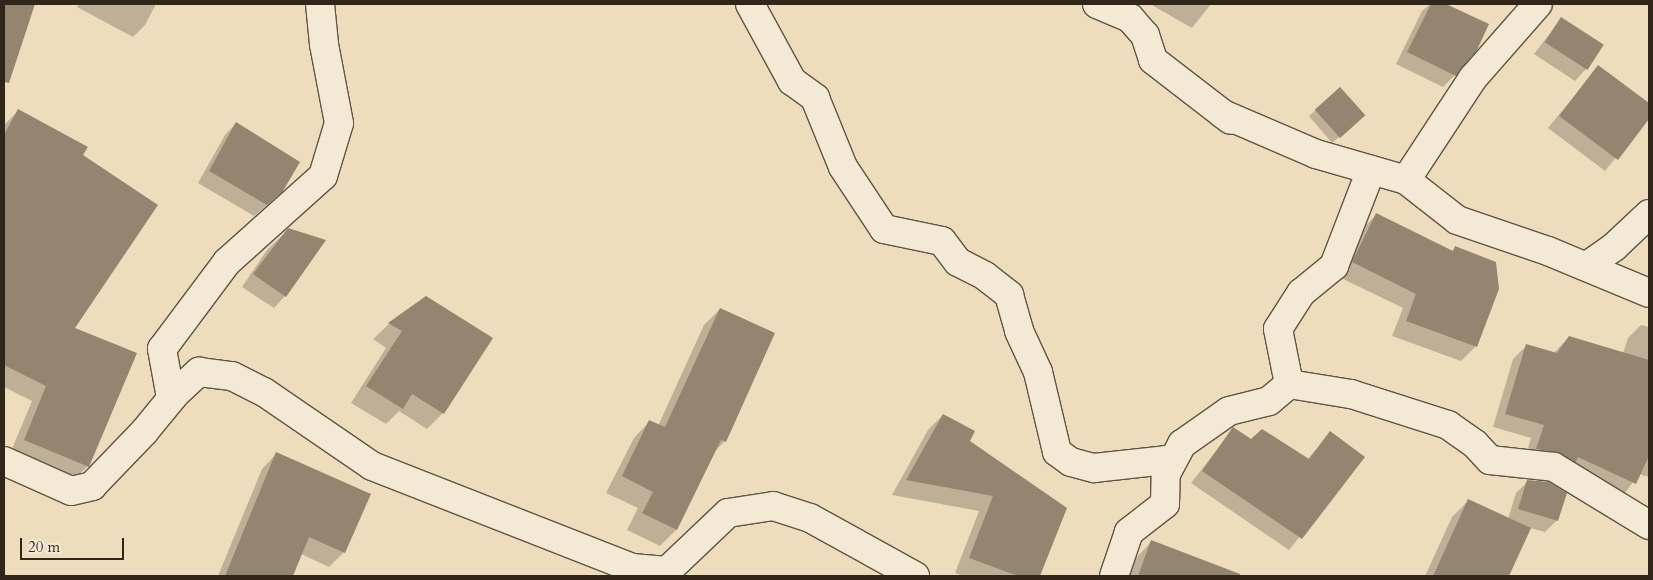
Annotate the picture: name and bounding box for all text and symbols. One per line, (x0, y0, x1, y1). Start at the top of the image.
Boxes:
scale bar (22, 528, 126, 560)
text: 20 m (28, 537, 60, 557)

